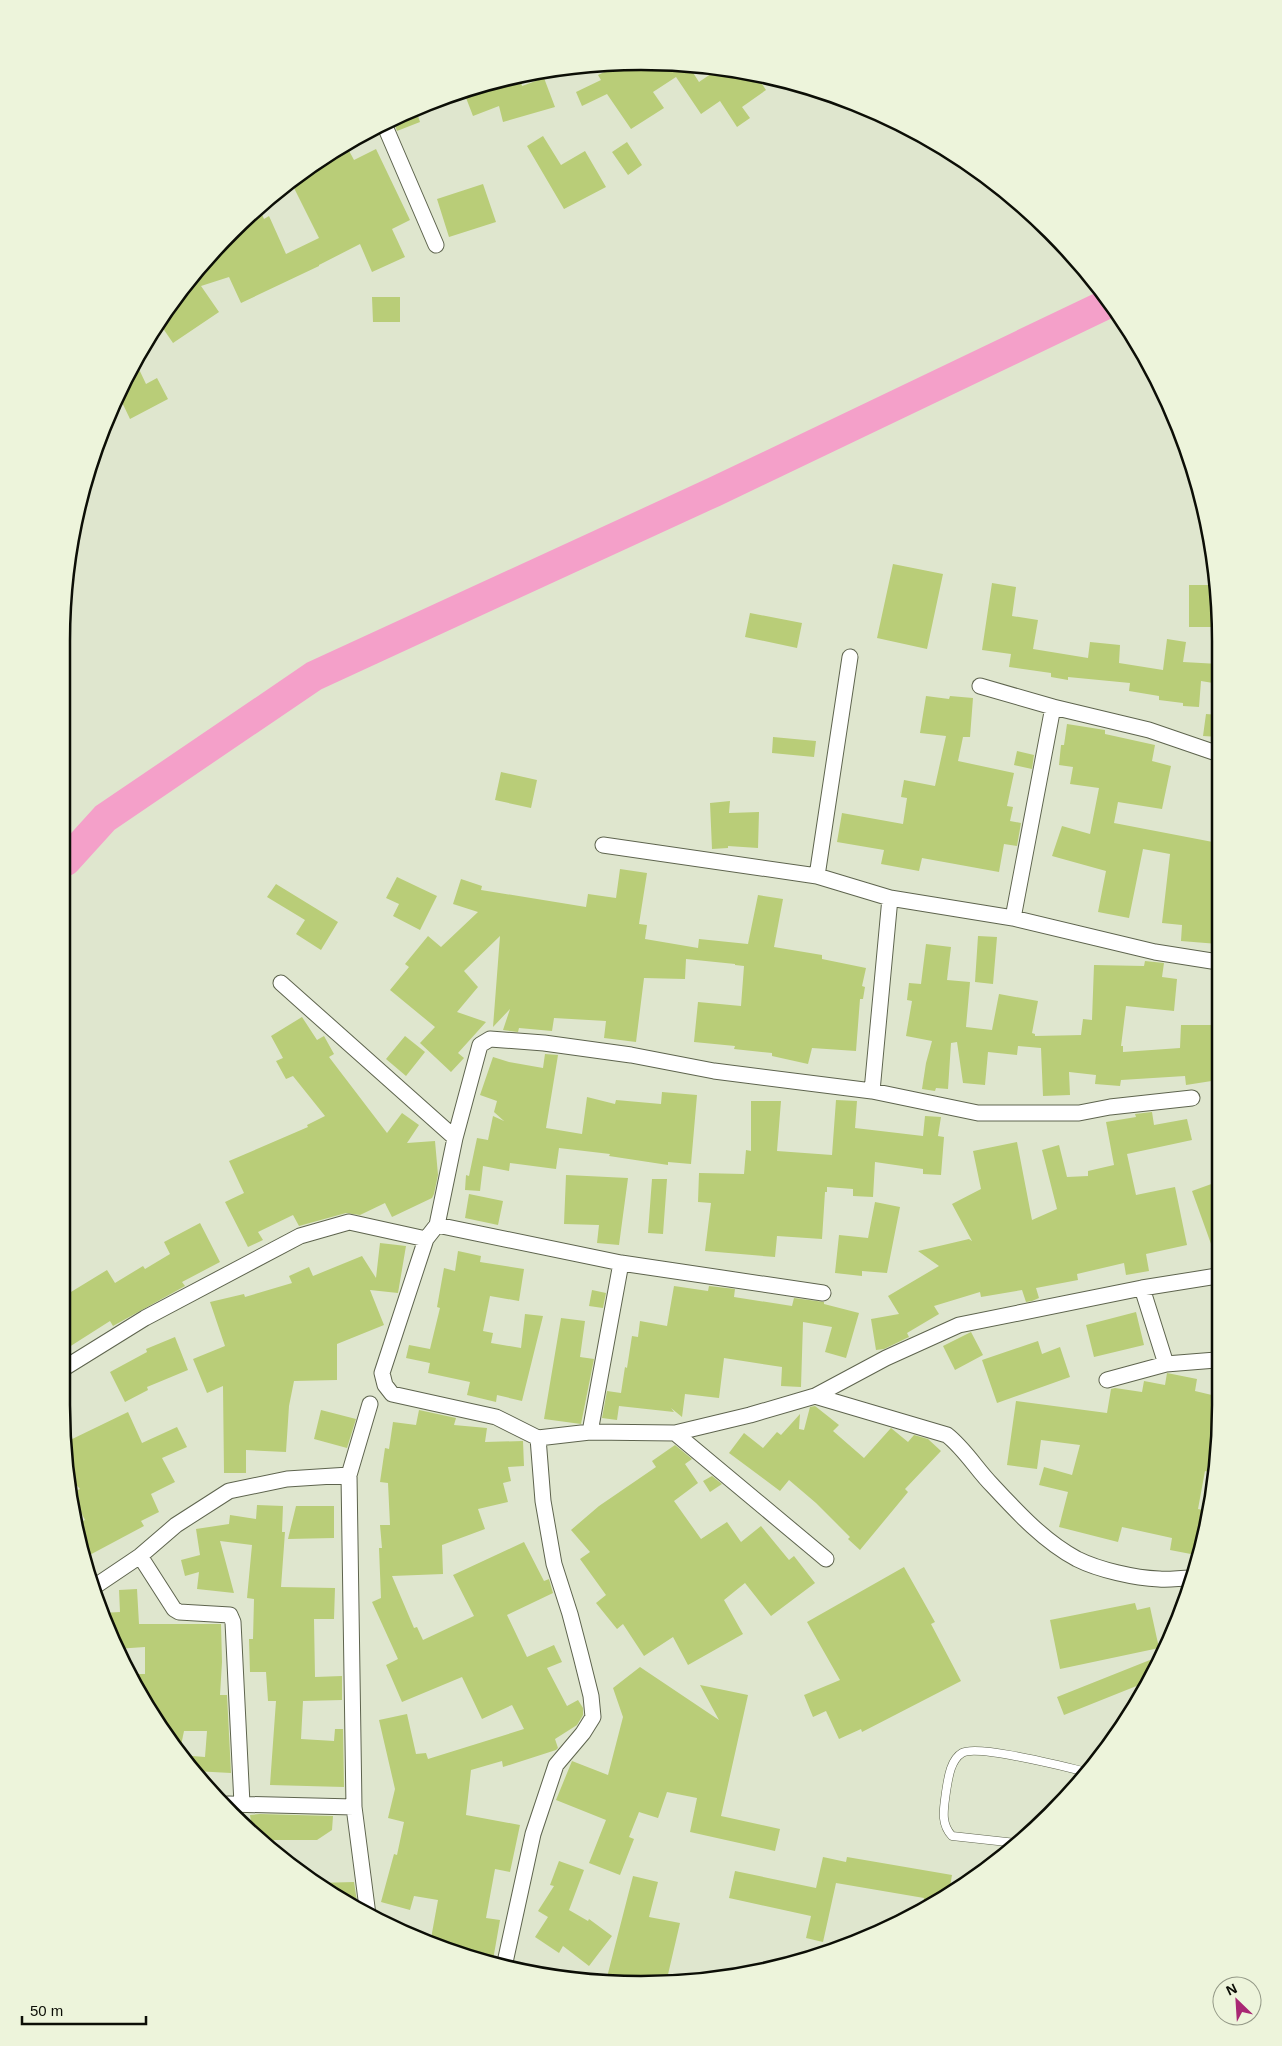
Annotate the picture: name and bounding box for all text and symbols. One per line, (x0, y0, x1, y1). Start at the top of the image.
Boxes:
north arrow (1212, 1976, 1262, 2026)
text: N (1224, 1980, 1239, 1999)
scale bar (22, 1994, 146, 2026)
text: 50 m (30, 2002, 63, 2019)

